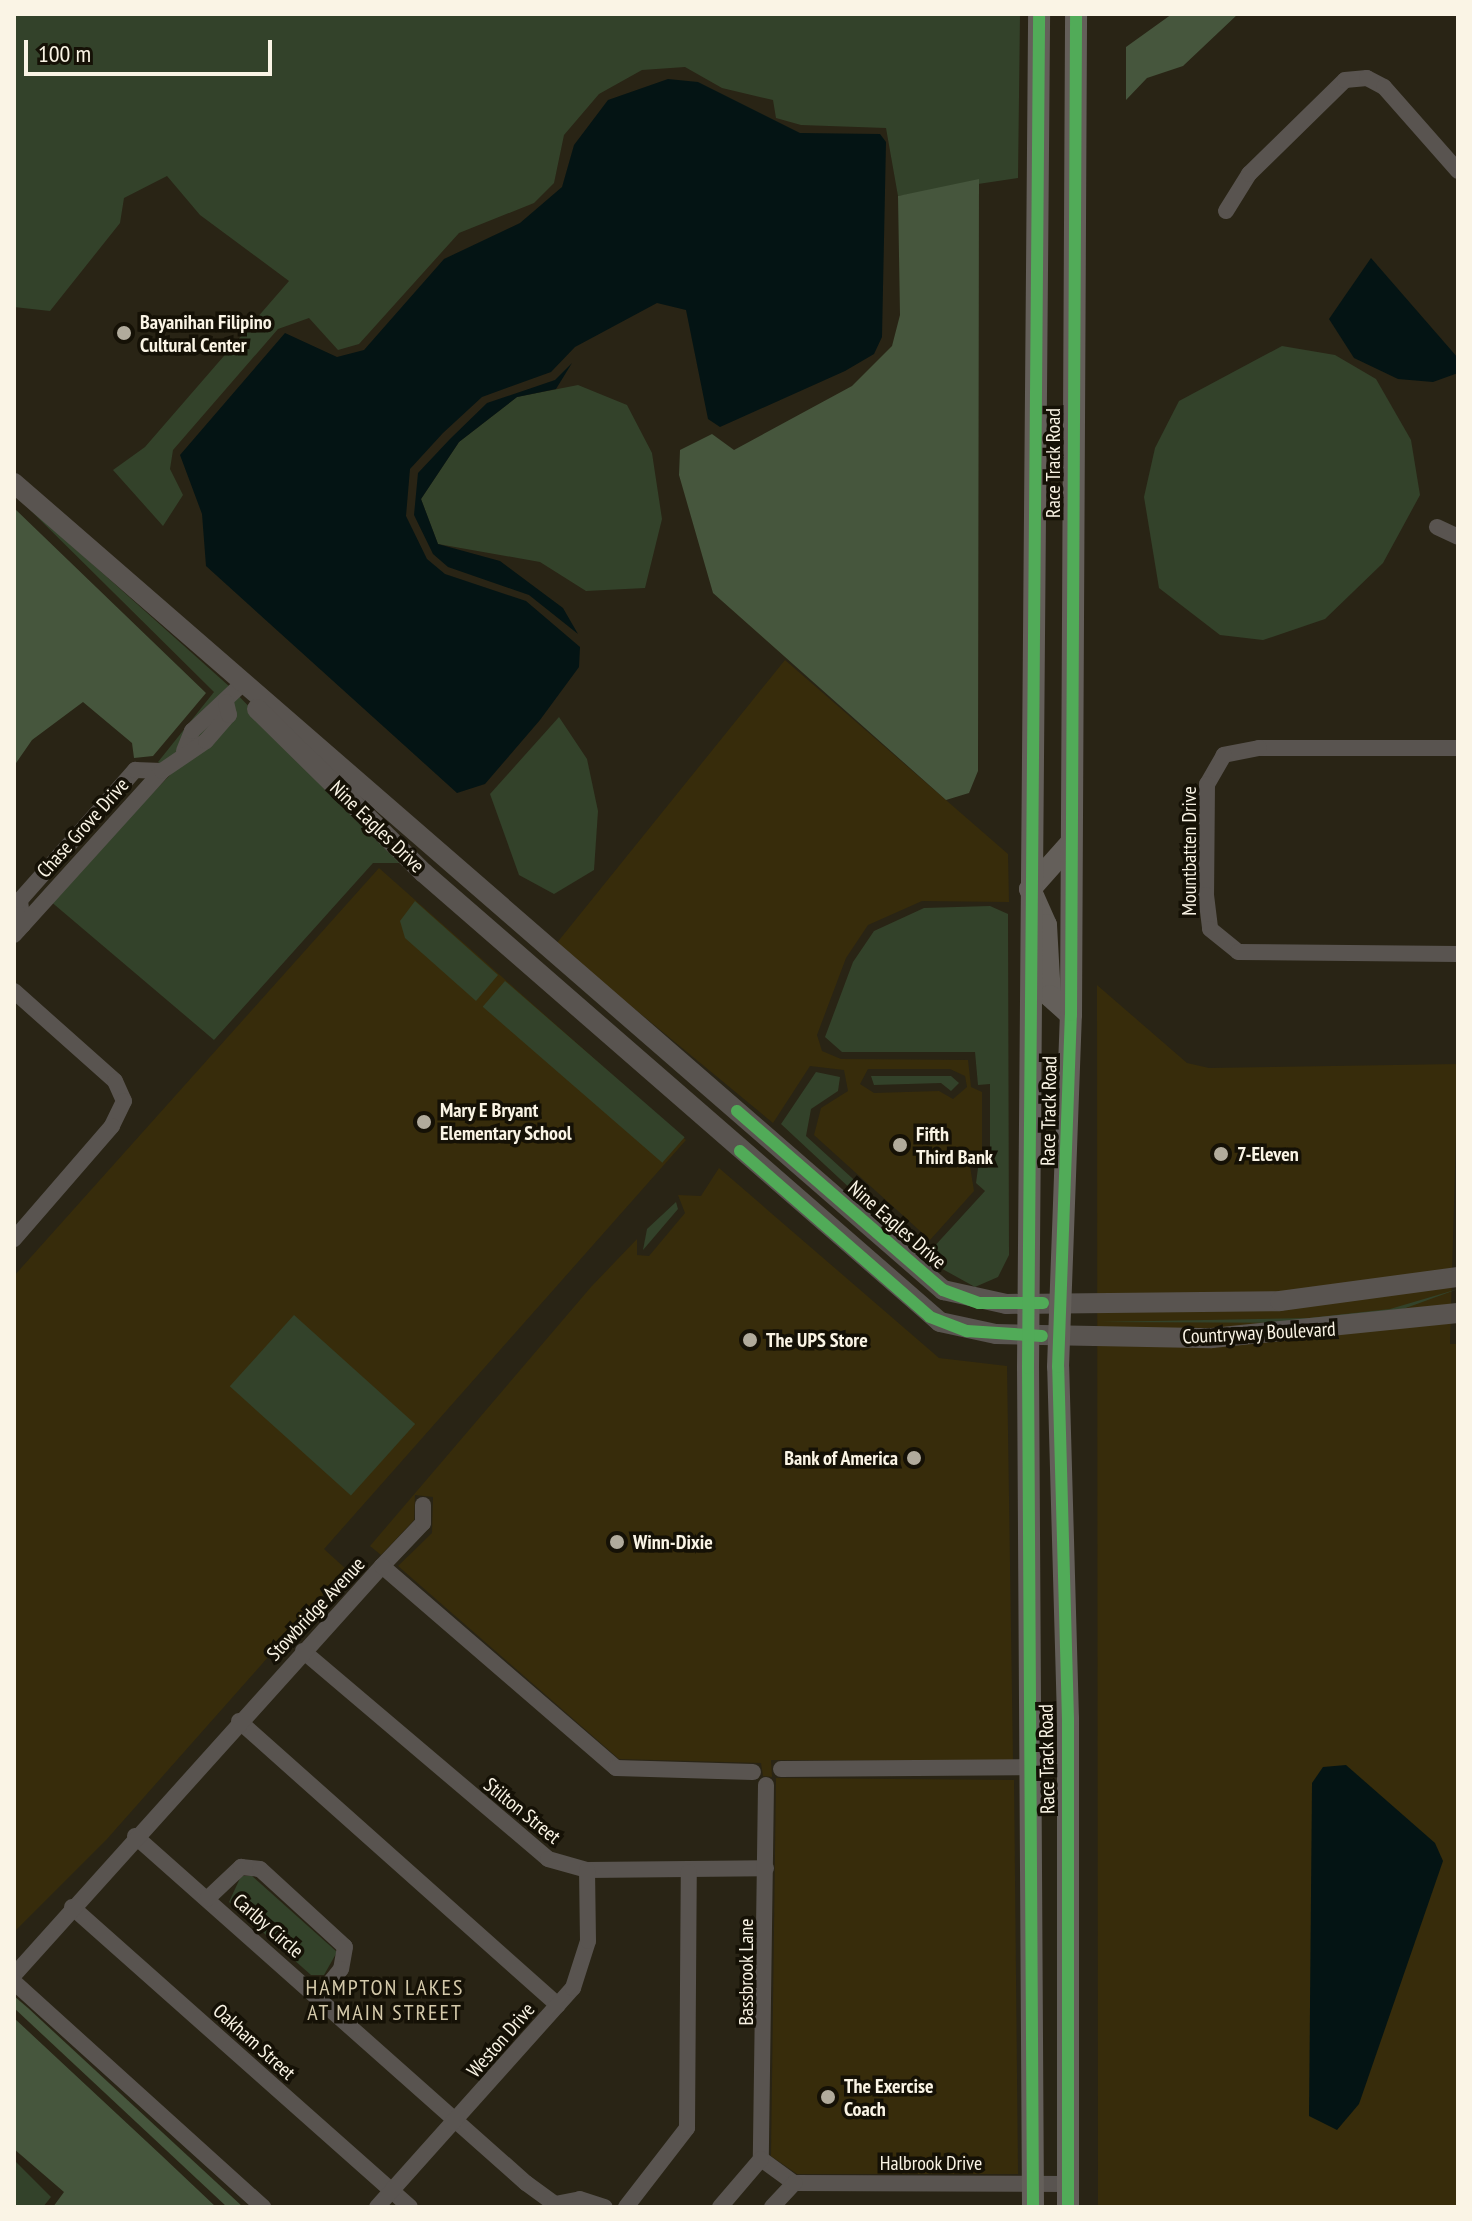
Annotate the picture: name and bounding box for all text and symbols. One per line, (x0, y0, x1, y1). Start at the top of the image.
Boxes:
scale bar (28, 24, 276, 74)
text: 100 m (38, 38, 91, 69)
place label: Bayanihan Filipino Cultural Center (140, 310, 272, 357)
marker: Bayanihan Filipino Cultural Center (115, 324, 133, 342)
street label: Race Track Road (1041, 408, 1065, 518)
street label: Chase Grove Drive (32, 773, 134, 883)
street label: Nine Eagles Drive (325, 776, 429, 878)
street label: Mountbatten Drive (1177, 786, 1201, 916)
street label: Race Track Road (1036, 1055, 1062, 1167)
place label: Mary E Bryant Elementary School (440, 1098, 572, 1145)
marker: Mary E Bryant Elementary School (415, 1113, 433, 1131)
place label: Fifth Third Bank (916, 1122, 993, 1169)
marker: Fifth Third Bank (891, 1136, 909, 1154)
place label: 7-Eleven (1237, 1142, 1299, 1166)
marker: 7-Eleven (1212, 1145, 1230, 1163)
street label: Nine Eagles Drive (843, 1176, 951, 1274)
street label: Countryway Boulevard (1181, 1317, 1337, 1349)
place label: The UPS Store (766, 1328, 868, 1352)
marker: The UPS Store (741, 1331, 759, 1349)
place label: Bank of America (783, 1446, 898, 1470)
marker: Bank of America (905, 1449, 923, 1467)
place label: Winn-Dixie (633, 1530, 713, 1554)
marker: Winn-Dixie (608, 1533, 626, 1551)
street label: Stowbridge Avenue (262, 1552, 370, 1666)
street label: Race Track Road (1034, 1703, 1060, 1815)
street label: Stilton Street (479, 1773, 565, 1849)
street label: Carlby Circle (228, 1889, 308, 1963)
street label: Bassbrook Lane (734, 1918, 758, 2026)
district label: HAMPTON LAKES AT MAIN STREET (306, 1974, 464, 2026)
street label: Weston Drive (462, 1998, 540, 2082)
street label: Oakham Street (208, 1999, 300, 2085)
place label: The Exercise Coach (844, 2074, 934, 2121)
marker: The Exercise Coach (819, 2088, 837, 2106)
street label: Halbrook Drive (879, 2151, 983, 2175)

